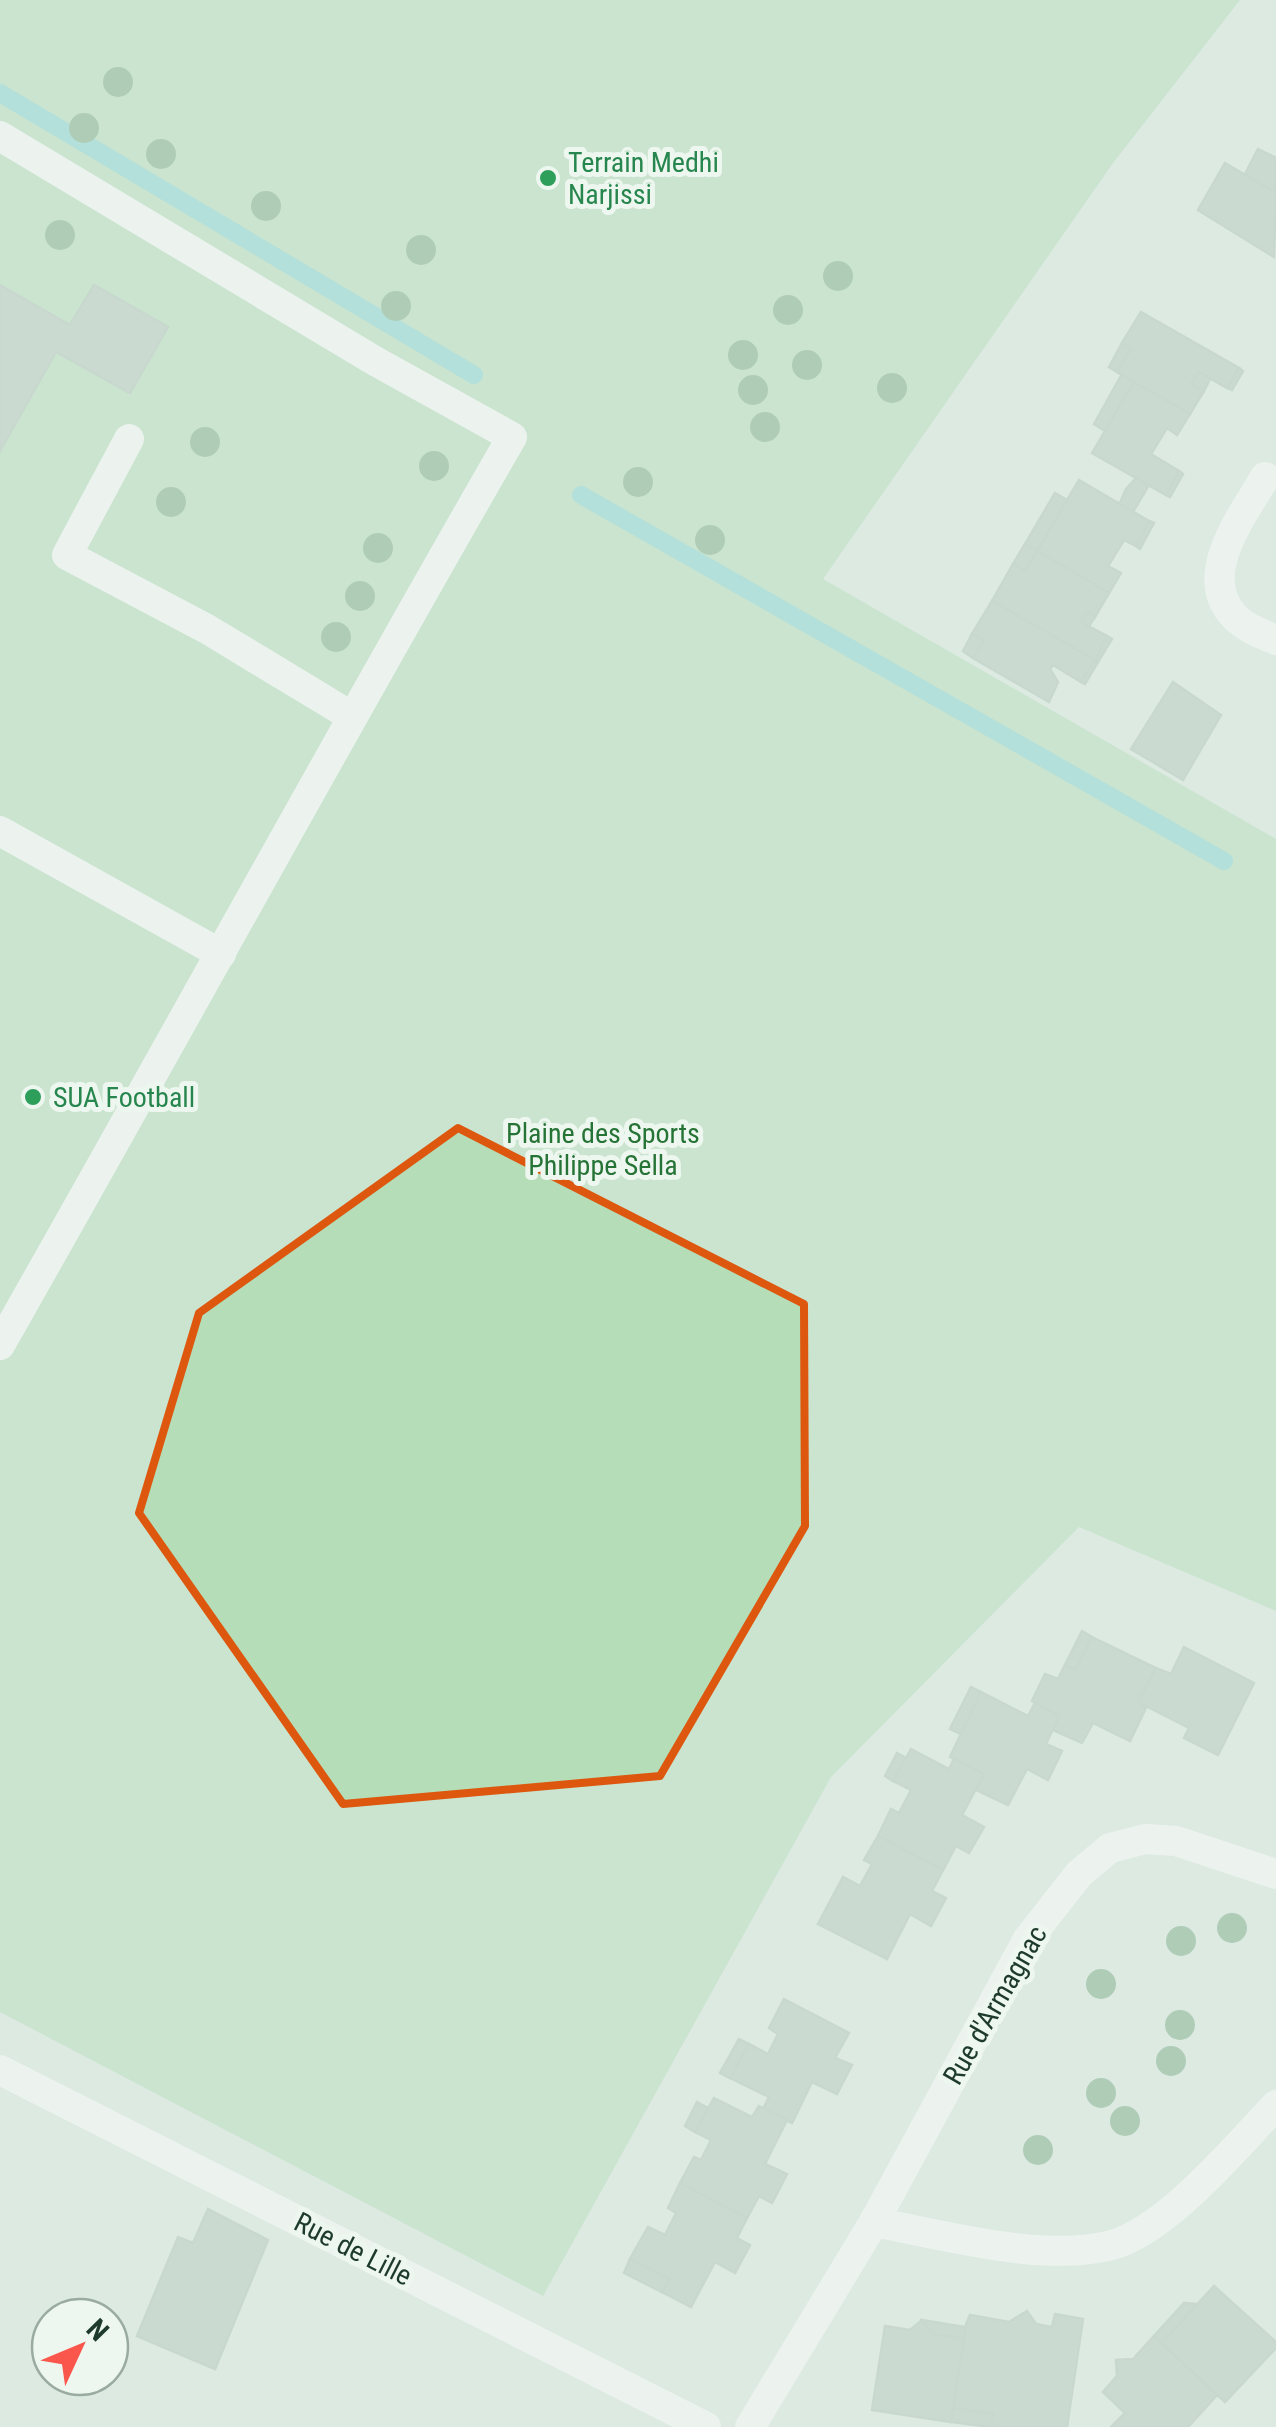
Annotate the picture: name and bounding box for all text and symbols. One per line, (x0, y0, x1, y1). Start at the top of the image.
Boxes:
place label: Terrain Medhi Narjissi (568, 146, 719, 211)
marker: Terrain Medhi Narjissi (537, 167, 559, 189)
place label: SUA Football (53, 1081, 195, 1114)
marker: SUA Football (22, 1086, 44, 1108)
park label: Plaine des Sports Philippe Sella (506, 1117, 700, 1182)
street label: Rue d'Armagnac (936, 1920, 1054, 2090)
street label: Rue de Lille (289, 2205, 417, 2293)
north arrow (30, 2297, 130, 2397)
text: N (80, 2312, 115, 2348)

